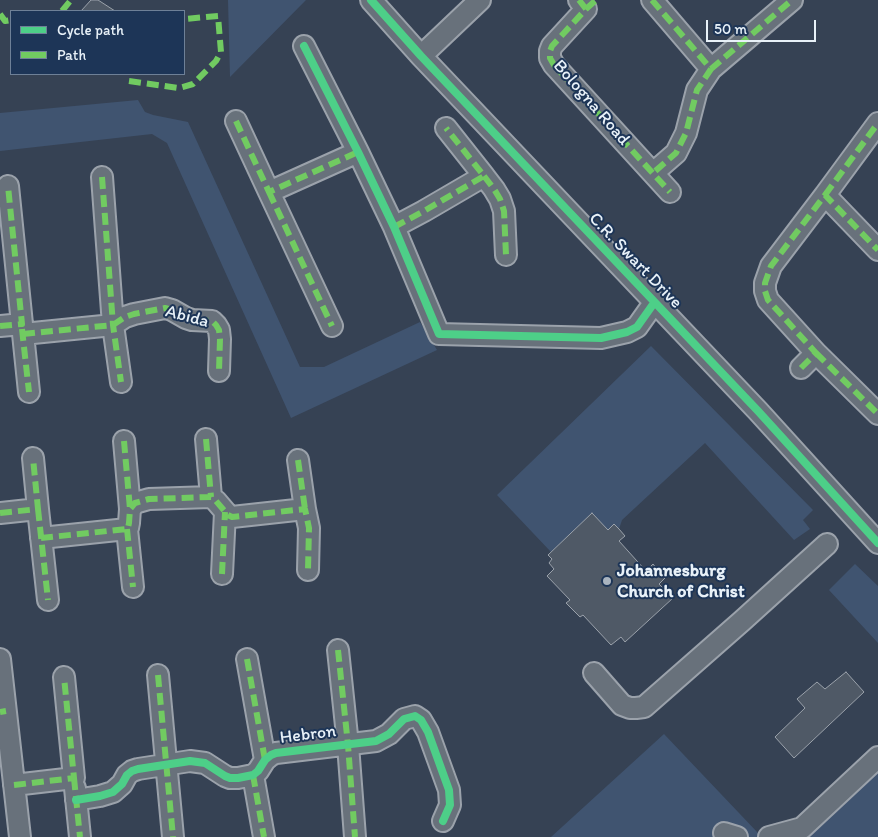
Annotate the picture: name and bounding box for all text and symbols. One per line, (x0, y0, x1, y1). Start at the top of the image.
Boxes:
legend (10, 10, 185, 75)
scale bar (708, 10, 818, 42)
text: 50 m (714, 20, 747, 38)
text: Cycle path (57, 21, 124, 39)
text: Path (57, 46, 86, 64)
street label: Bologna Road (548, 56, 634, 150)
street label: C.R. Swart Drive (584, 208, 686, 314)
street label: Abida (163, 301, 211, 333)
place label: Johannesburg Church of Christ (617, 560, 745, 602)
marker: Johannesburg Church of Christ (601, 575, 613, 587)
street label: Hebron (279, 721, 337, 749)

